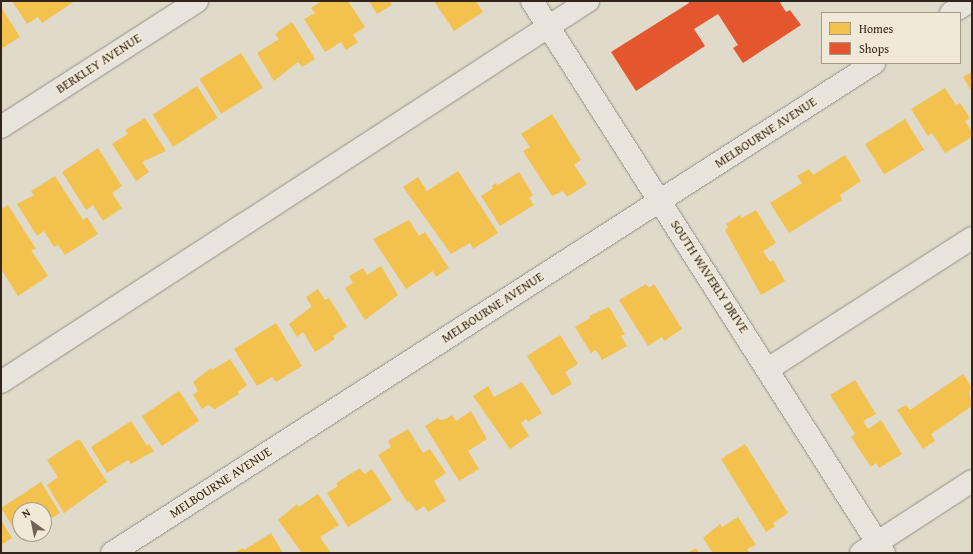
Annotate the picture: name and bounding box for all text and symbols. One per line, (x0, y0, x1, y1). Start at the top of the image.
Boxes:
legend (821, 12, 961, 64)
text: Homes (859, 20, 893, 37)
street label: BERKLEY AVENUE (54, 31, 144, 97)
text: Shops (859, 40, 889, 57)
street label: MELBOURNE AVENUE (712, 94, 820, 172)
street label: SOUTH WAVERLY DRIVE (667, 218, 751, 336)
street label: MELBOURNE AVENUE (439, 269, 547, 347)
street label: MELBOURNE AVENUE (167, 444, 275, 522)
north arrow (12, 502, 52, 542)
text: N (19, 504, 33, 521)

